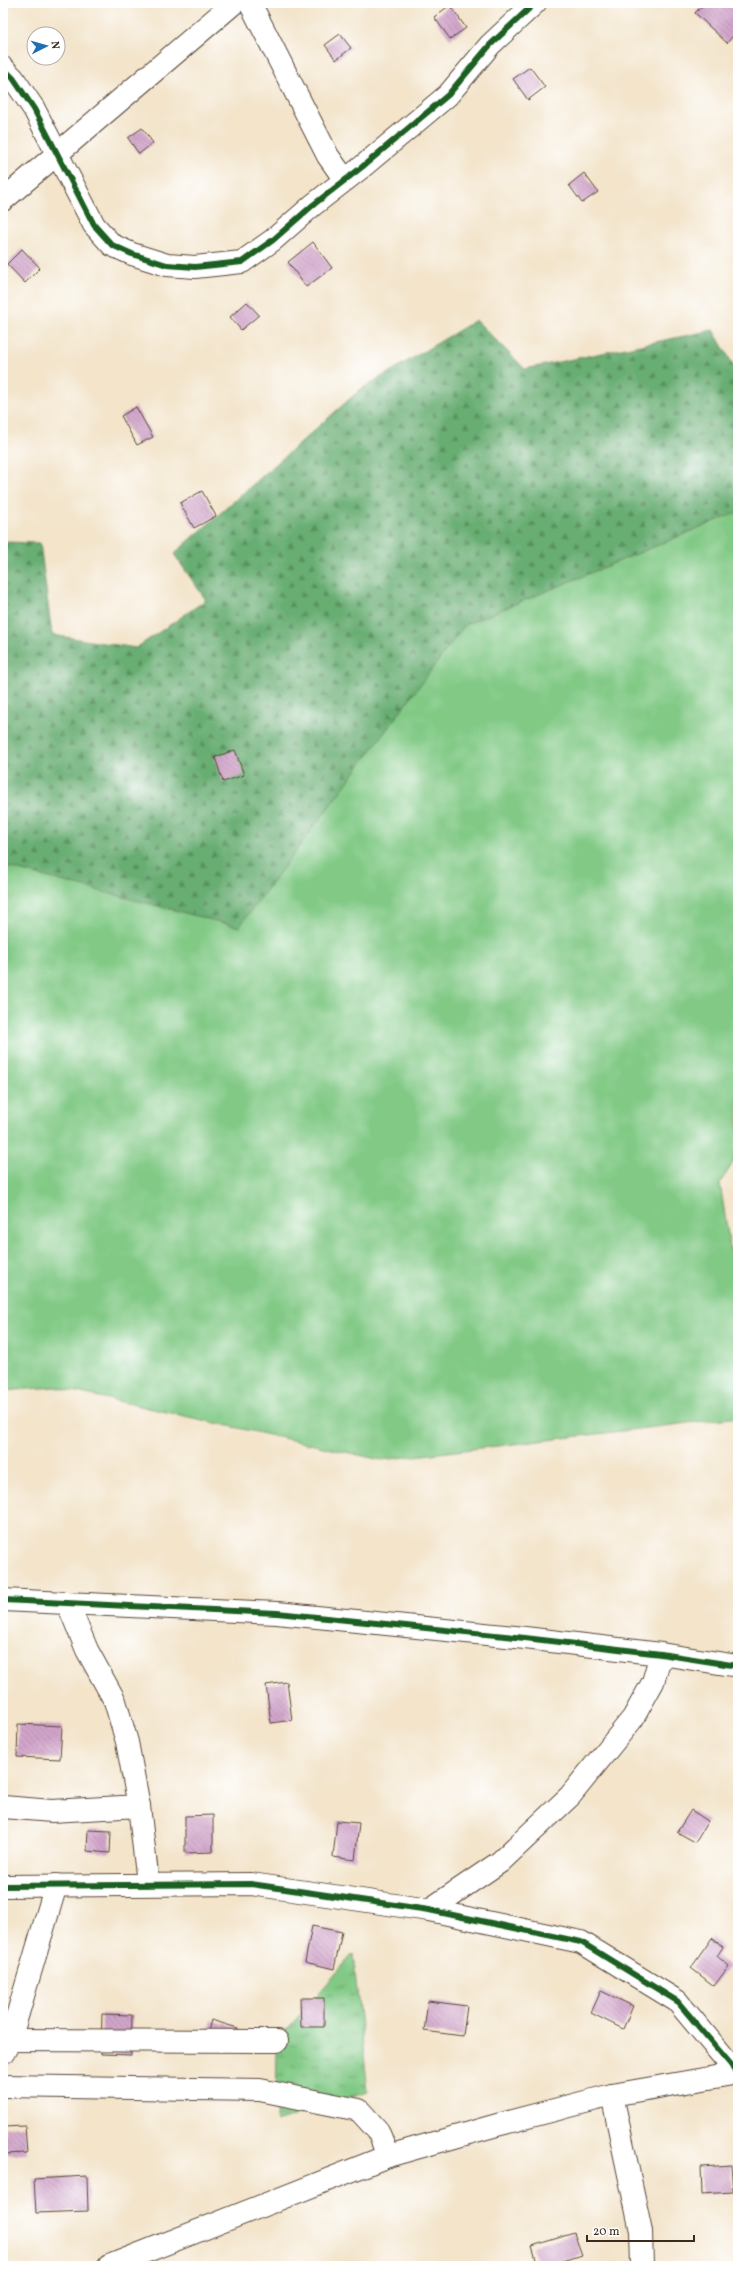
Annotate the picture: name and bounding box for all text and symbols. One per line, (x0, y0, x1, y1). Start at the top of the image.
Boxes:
north arrow (26, 26, 66, 66)
text: N (47, 40, 62, 50)
scale bar (587, 2217, 694, 2243)
text: 20 m (593, 2224, 620, 2240)

